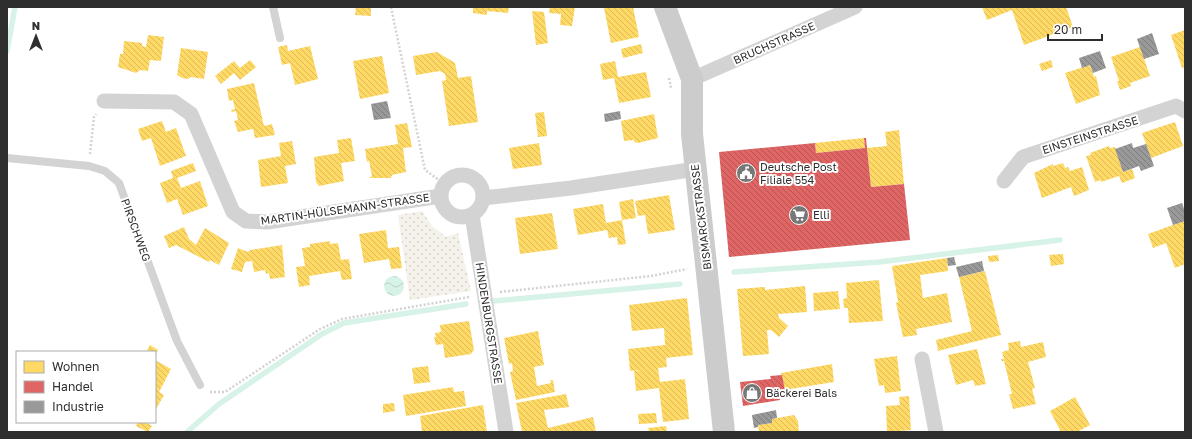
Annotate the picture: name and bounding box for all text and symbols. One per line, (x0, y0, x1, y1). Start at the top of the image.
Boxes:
north arrow (16, 16, 56, 56)
scale bar (1048, 16, 1102, 42)
text: N (32, 19, 40, 32)
street label: BRUCHSTRASSE (731, 19, 817, 66)
text: 20 m (1054, 22, 1082, 37)
street label: EINSTEINSTRASSE (1040, 113, 1140, 156)
place label: Deutsche Post Filiale 554 (760, 160, 837, 186)
public building icon: Deutsche Post Filiale 554 (735, 162, 757, 184)
street label: BISMARCKSTRASSE (688, 163, 713, 271)
street label: MARTIN-HÜLSEMANN-STRASSE (260, 190, 430, 227)
street label: PIRSCHWEG (119, 197, 154, 263)
supermarket icon: Elli (788, 204, 810, 226)
place label: Elli (813, 208, 830, 221)
street label: HINDENBURGSTRASSE (473, 261, 506, 385)
legend (16, 351, 156, 423)
text: Wohnen (52, 359, 99, 374)
text: Handel (52, 379, 94, 394)
shop icon: Bäckerei Bals (741, 382, 763, 404)
place label: Bäckerei Bals (766, 386, 837, 399)
text: Industrie (52, 399, 104, 414)

